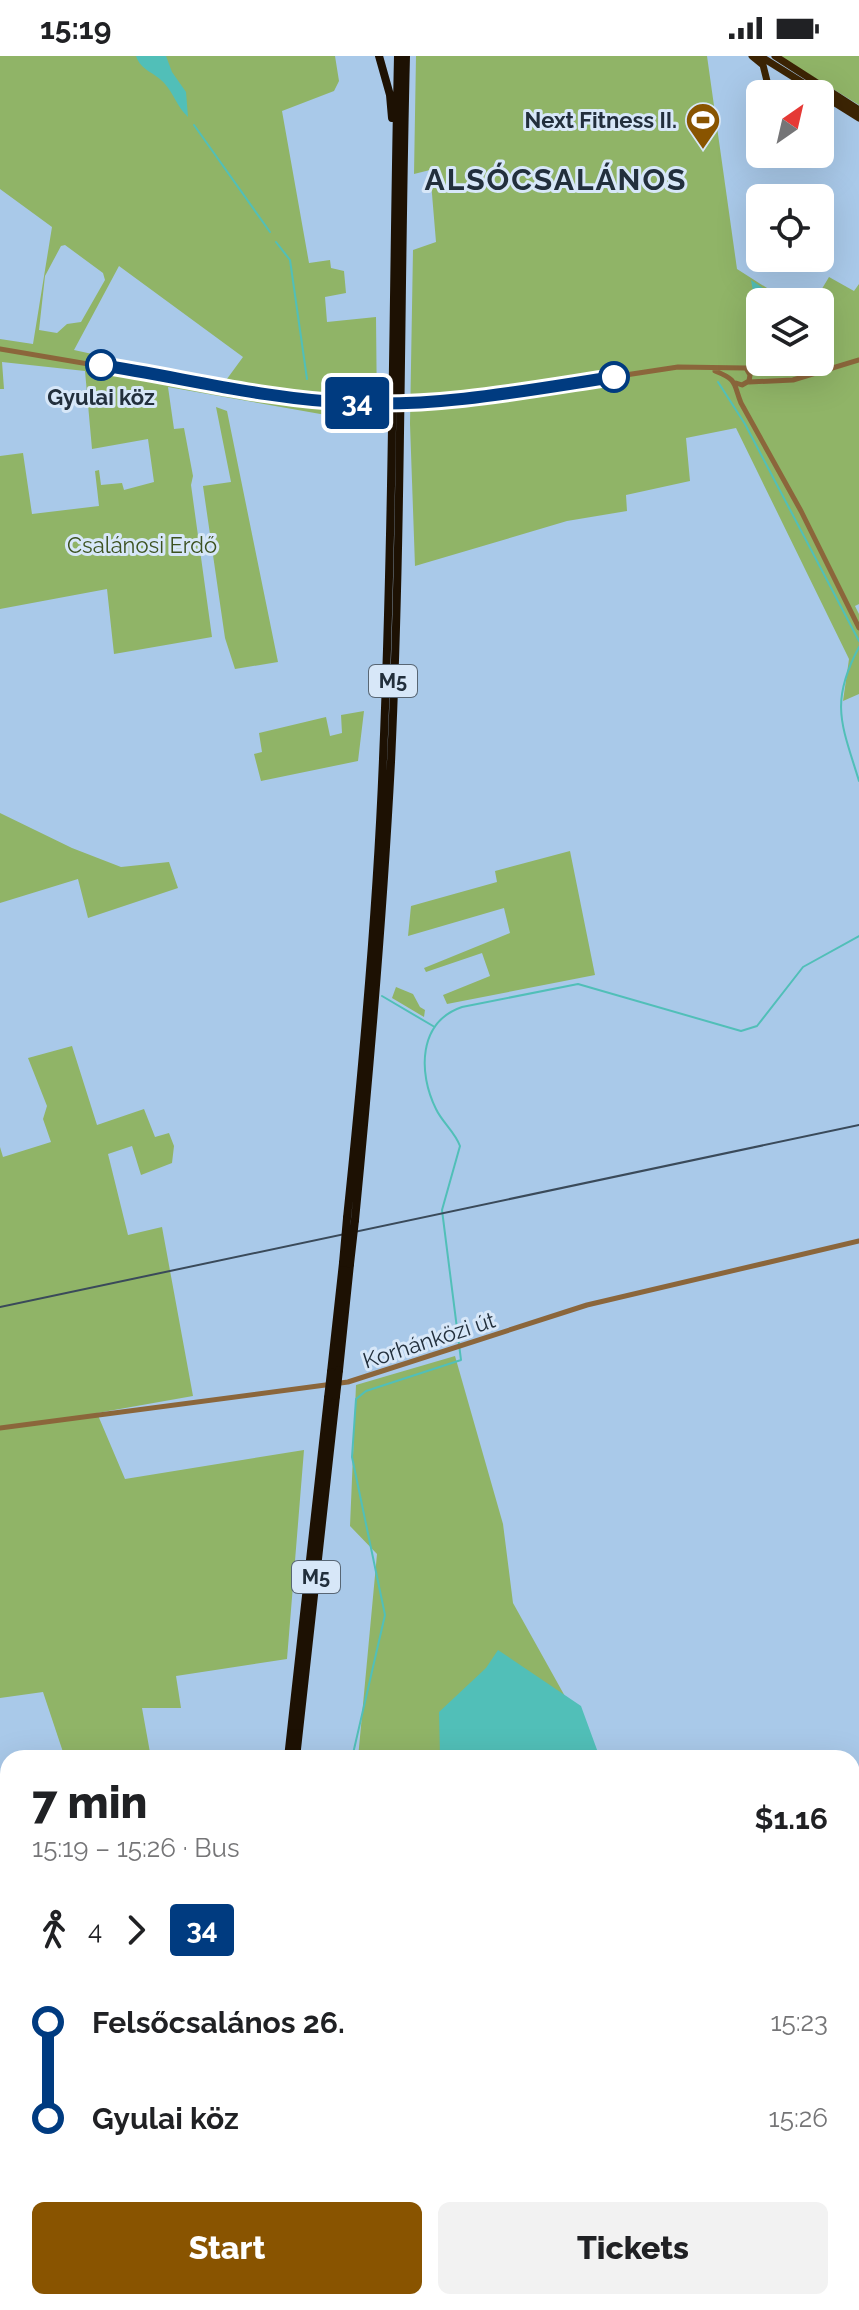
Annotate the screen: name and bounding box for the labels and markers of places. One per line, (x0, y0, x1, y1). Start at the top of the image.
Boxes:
sports icon: Next Fitness II. (684, 101, 722, 151)
place label: Next Fitness II. (525, 107, 677, 133)
marker: Gyulai köz (86, 350, 116, 380)
unlabelled marker (599, 362, 629, 392)
place label: Gyulai köz (47, 384, 155, 410)

